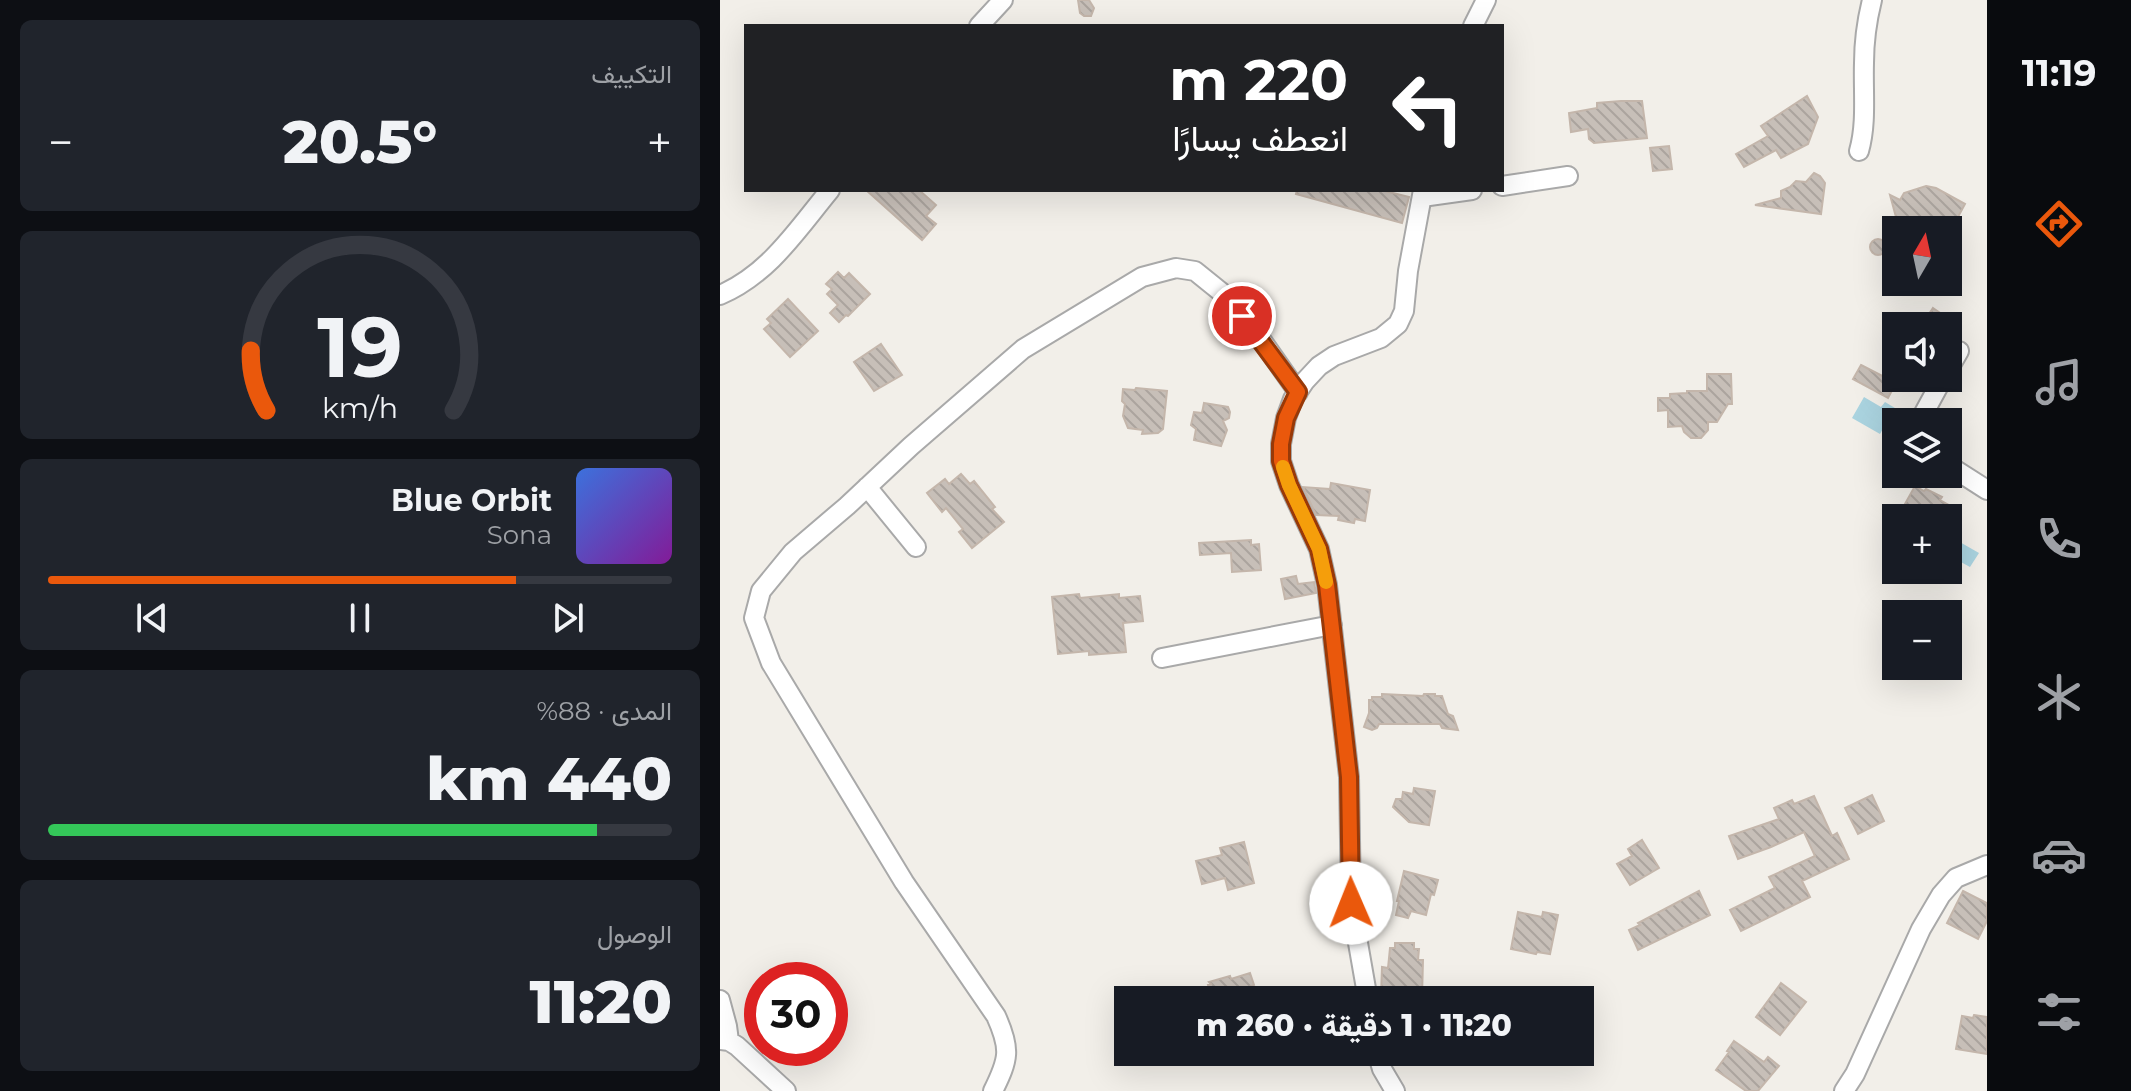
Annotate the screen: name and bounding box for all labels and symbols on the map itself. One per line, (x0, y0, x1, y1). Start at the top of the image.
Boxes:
north arrow (1882, 216, 1962, 296)
pin (1208, 282, 1276, 350)
position arrow (1309, 861, 1393, 945)
speed limit sign: 30 (744, 962, 848, 1066)

